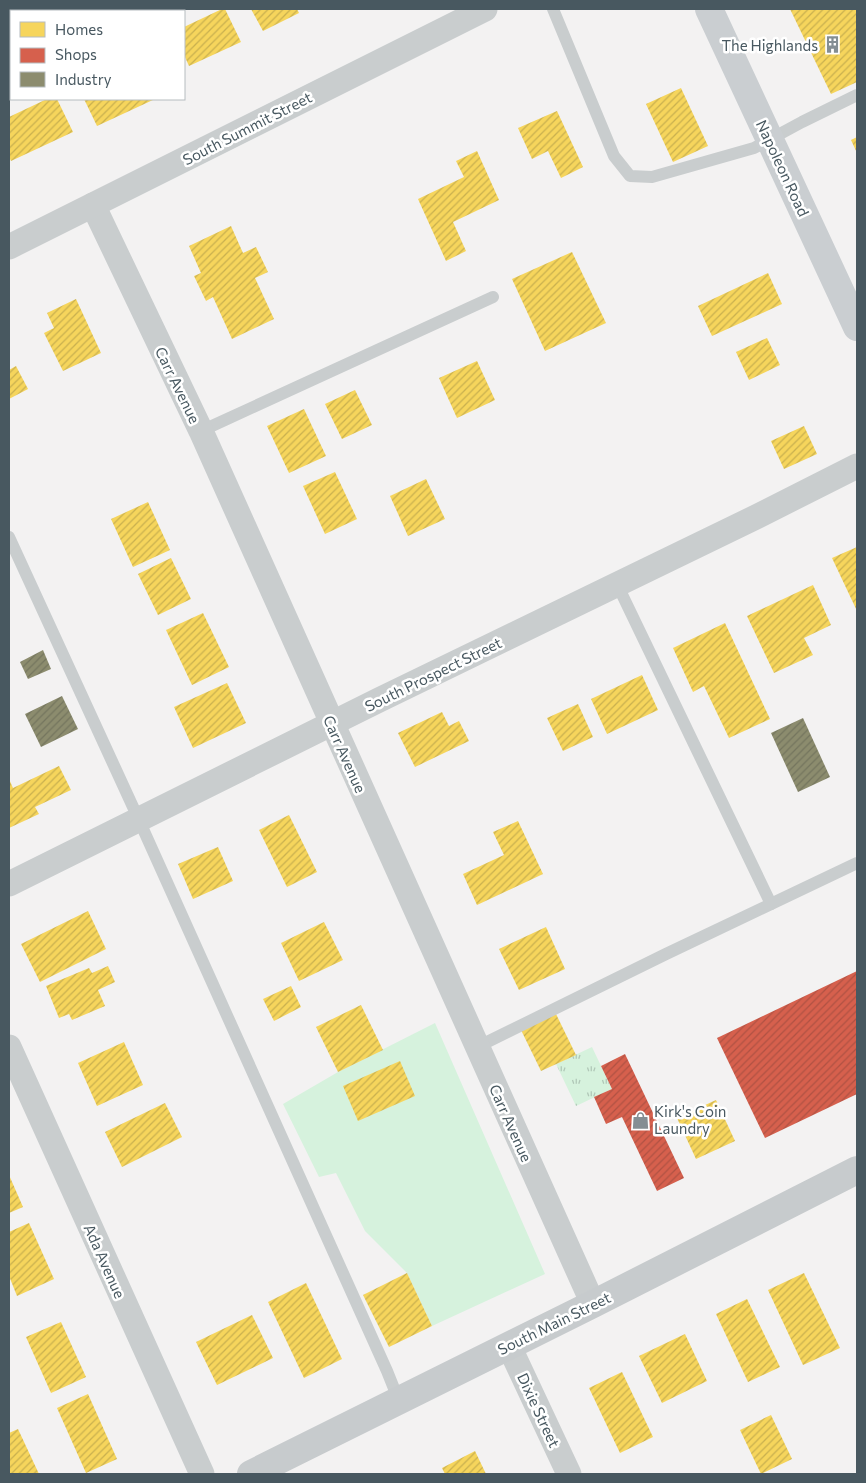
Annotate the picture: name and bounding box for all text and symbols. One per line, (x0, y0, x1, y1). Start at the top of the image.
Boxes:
legend (10, 10, 185, 100)
text: Homes (55, 20, 103, 38)
building icon: The Highlands (822, 35, 842, 55)
place label: The Highlands (721, 36, 818, 54)
text: Shops (55, 45, 97, 63)
text: Industry (55, 70, 112, 88)
street label: South Summit Street (179, 88, 315, 168)
street label: Napoleon Road (753, 117, 813, 219)
street label: Carr Avenue (152, 344, 204, 426)
street label: South Prospect Street (362, 633, 504, 715)
street label: Carr Avenue (320, 712, 370, 796)
street label: Carr Avenue (486, 1081, 536, 1165)
place label: Kirk's Coin Laundry (654, 1102, 726, 1137)
shop icon: Kirk's Coin Laundry (630, 1110, 650, 1130)
street label: Ada Avenue (81, 1221, 129, 1301)
street label: South Main Street (495, 1288, 613, 1358)
street label: Dixie Street (514, 1370, 564, 1450)

